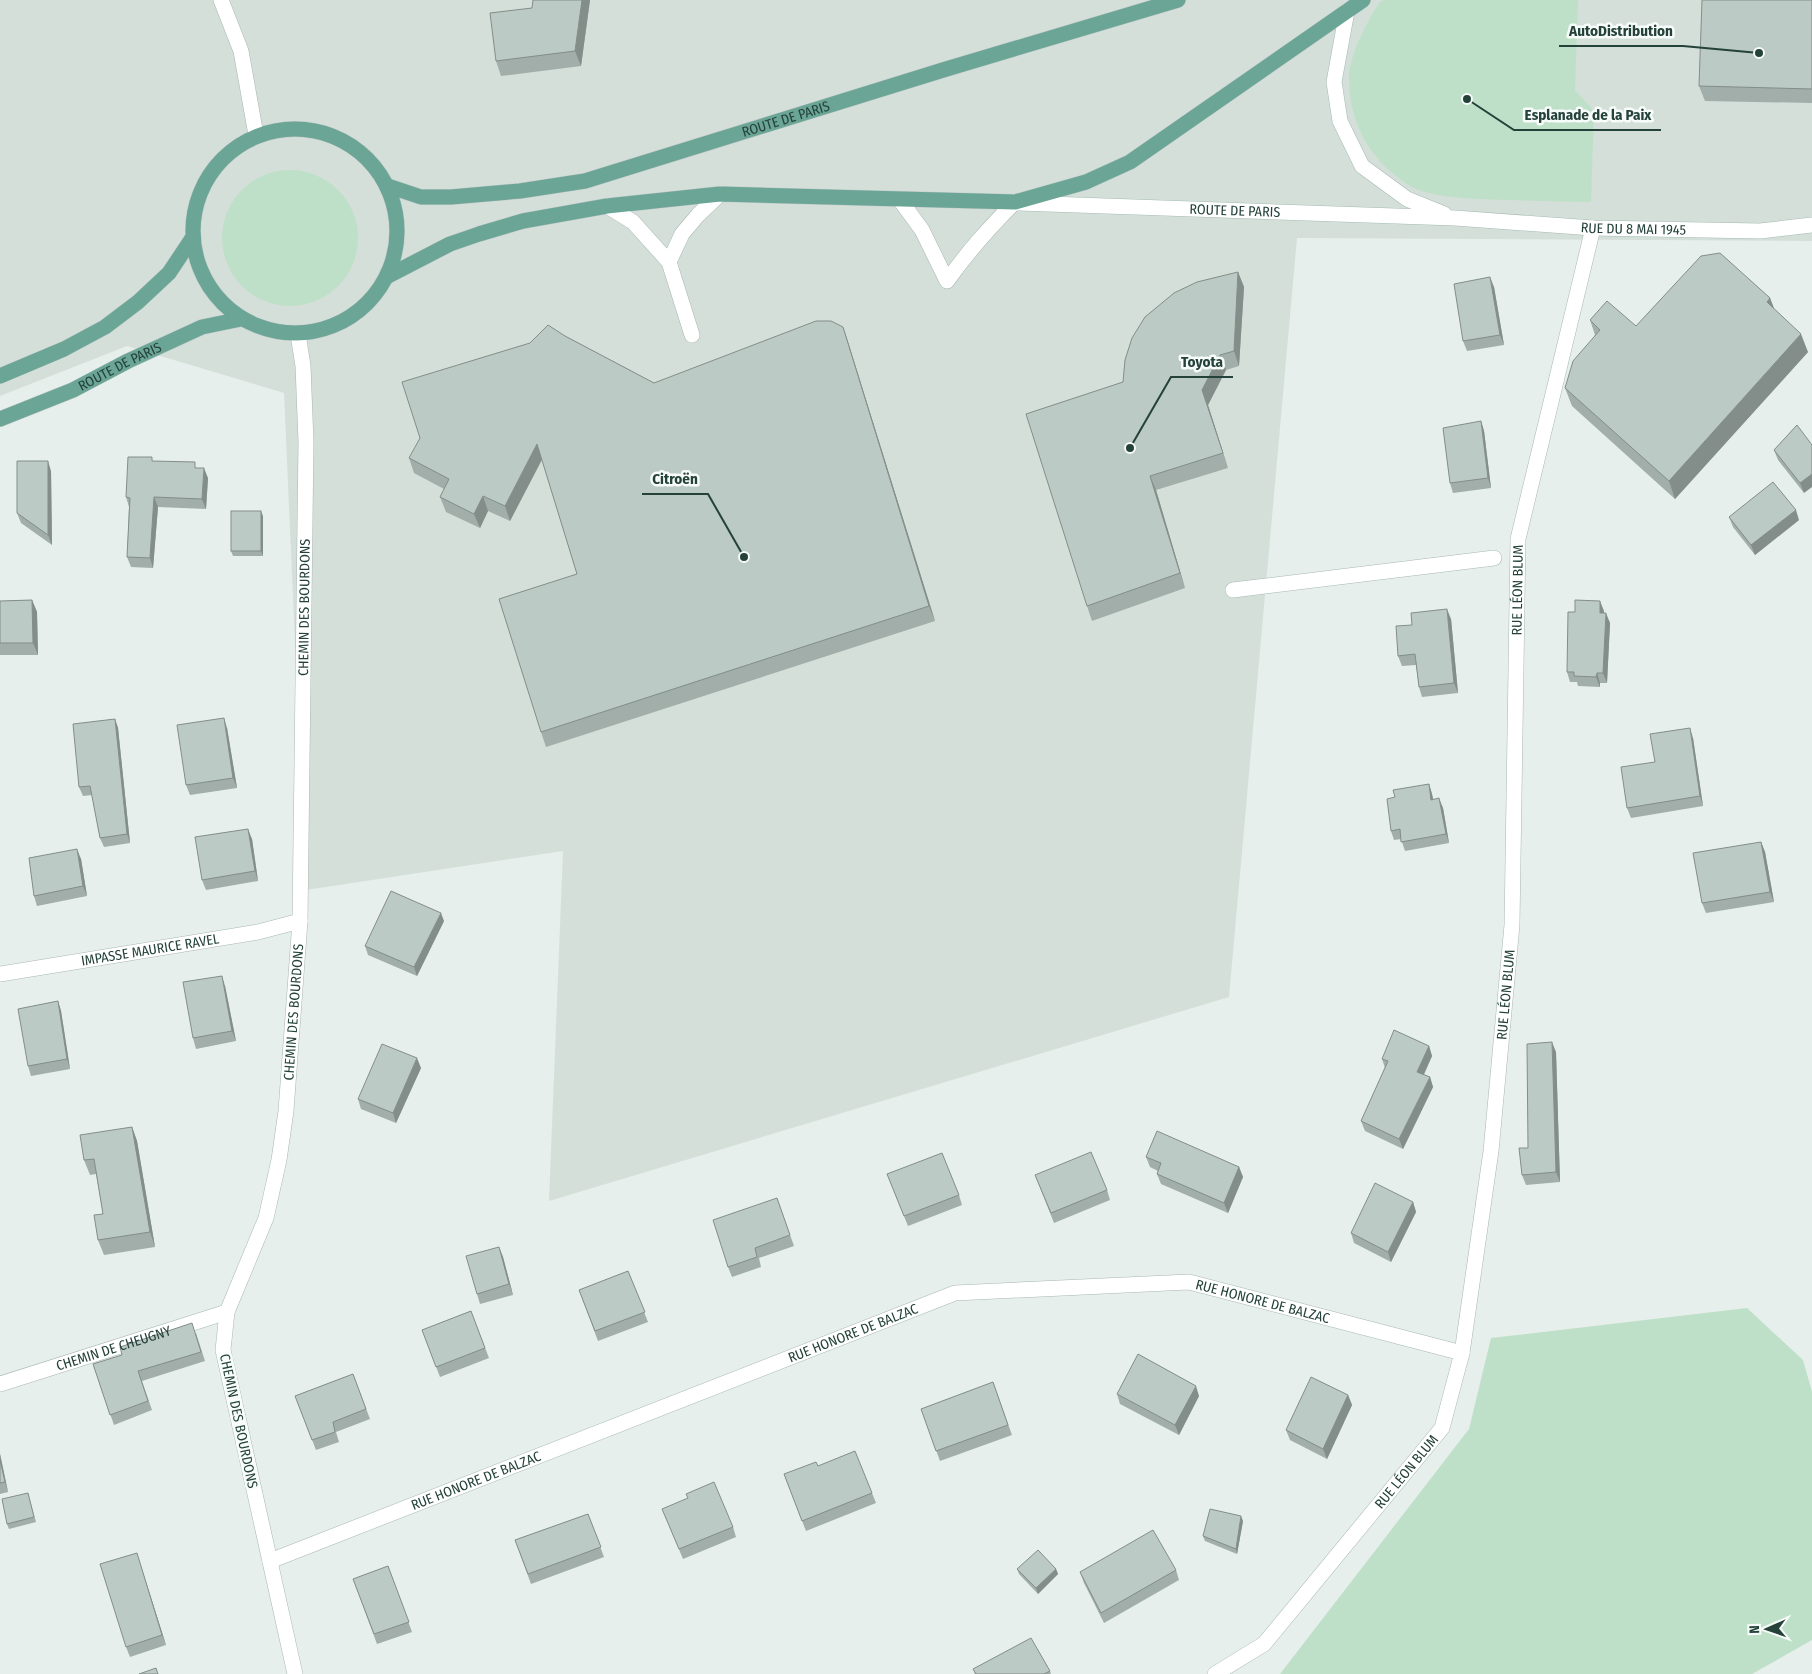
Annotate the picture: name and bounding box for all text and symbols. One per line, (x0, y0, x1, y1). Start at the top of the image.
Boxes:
callout: AutoDistribution (1559, 16, 1683, 46)
text: AutoDistribution (1568, 22, 1673, 40)
street label: ROUTE DE PARIS (740, 98, 832, 141)
callout: Esplanade de la Paix (1514, 100, 1661, 130)
text: Esplanade de la Paix (1525, 106, 1652, 124)
street label: ROUTE DE PARIS (1189, 201, 1281, 221)
street label: RUE DU 8 MAI 1945 (1580, 219, 1686, 239)
street label: ROUTE DE PARIS (75, 339, 164, 395)
callout: Toyota (1171, 347, 1233, 377)
text: Toyota (1181, 353, 1224, 371)
callout: Citroën (642, 464, 708, 494)
text: Citroën (652, 470, 698, 488)
street label: CHEMIN DES BOURDONS (295, 539, 314, 676)
street label: RUE LÉON BLUM (1508, 545, 1527, 636)
street label: IMPASSE MAURICE RAVEL (80, 930, 220, 970)
street label: CHEMIN DES BOURDONS (280, 943, 307, 1081)
street label: RUE LÉON BLUM (1493, 949, 1519, 1041)
street label: RUE HONORE DE BALZAC (1194, 1276, 1331, 1327)
street label: RUE HONORE DE BALZAC (786, 1300, 920, 1366)
street label: CHEMIN DE CHEUGNY (54, 1322, 173, 1375)
street label: CHEMIN DES BOURDONS (216, 1352, 261, 1490)
street label: RUE LÉON BLUM (1371, 1431, 1442, 1512)
street label: RUE HONORE DE BALZAC (409, 1448, 543, 1514)
north arrow (1742, 1604, 1792, 1654)
text: N (1746, 1625, 1763, 1634)

